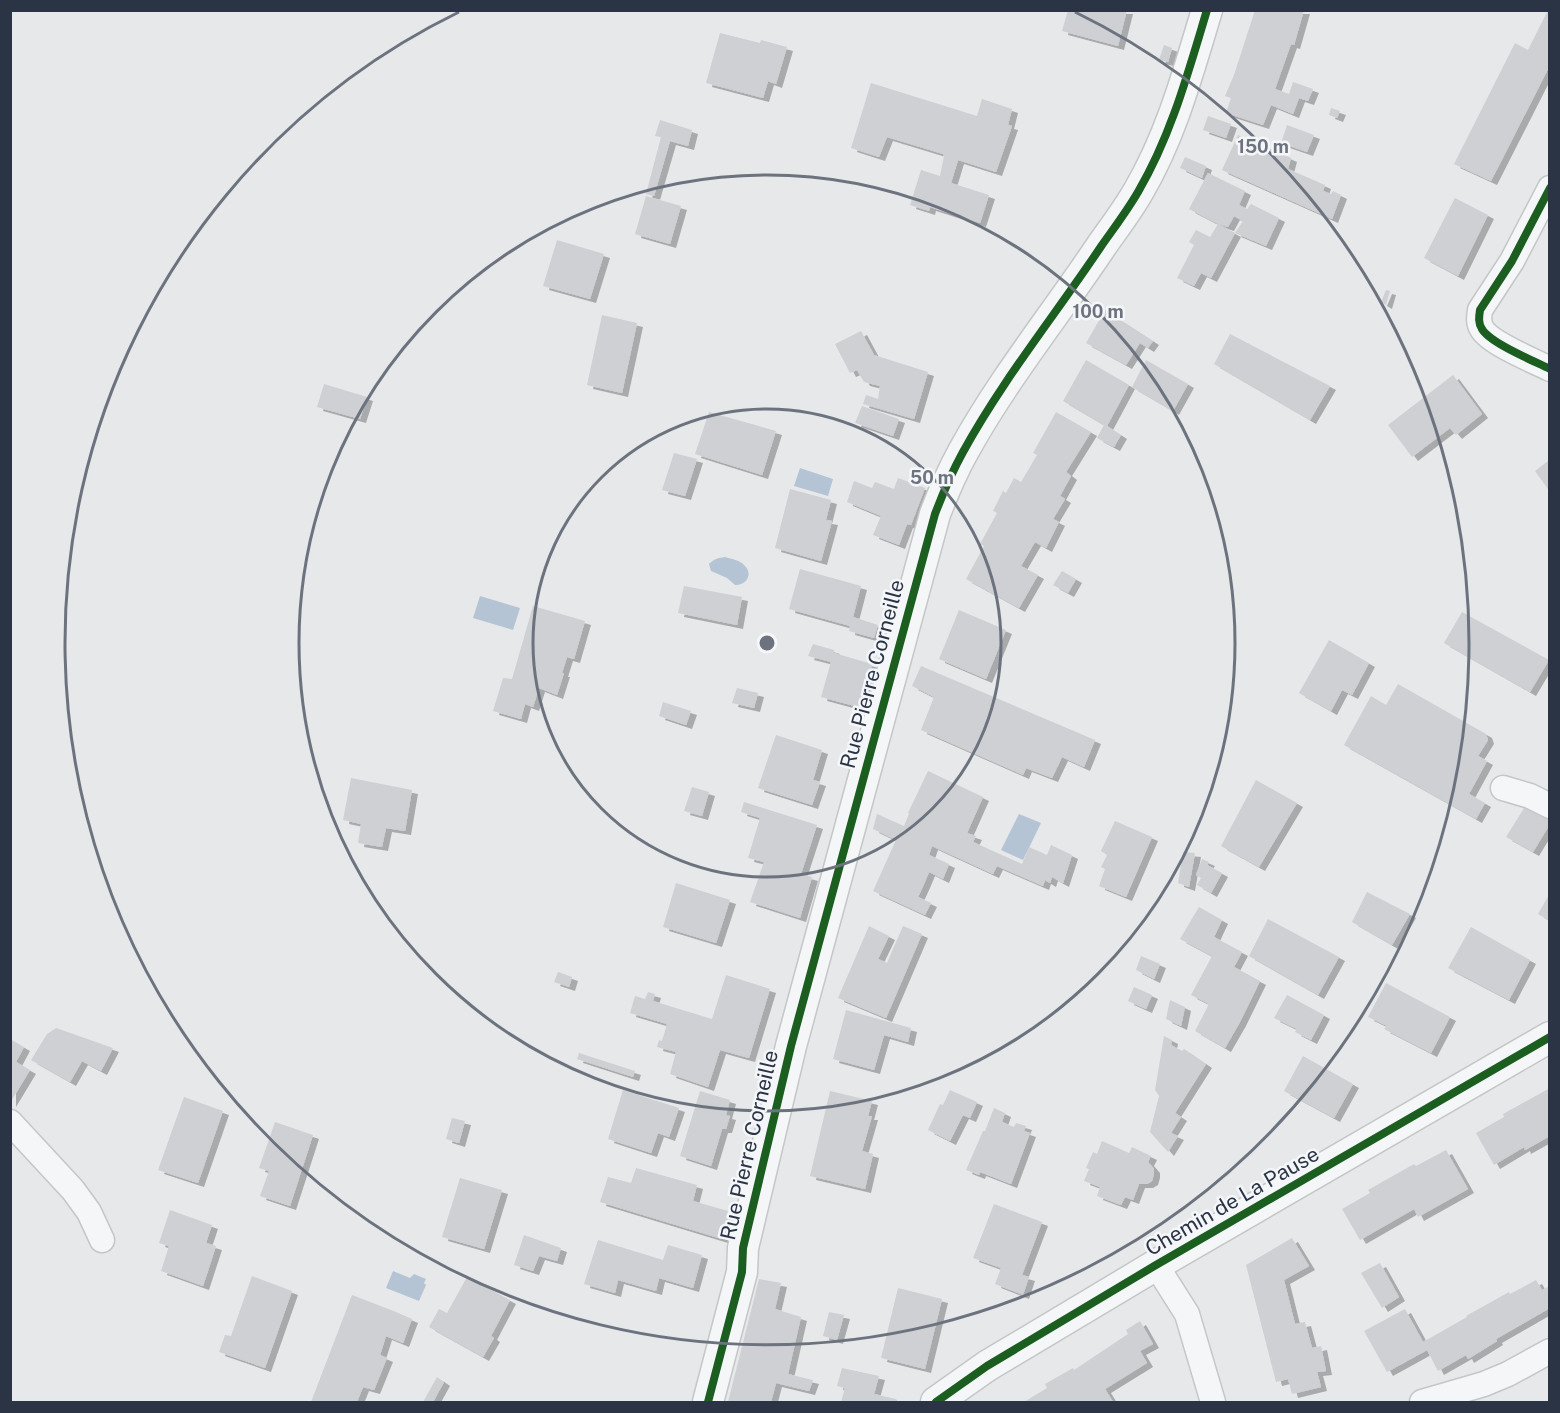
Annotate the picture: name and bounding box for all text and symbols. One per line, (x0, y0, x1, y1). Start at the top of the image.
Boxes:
text: 150 m (1237, 136, 1289, 157)
text: 100 m (1072, 301, 1124, 322)
text: 50 m (910, 467, 954, 488)
street label: Rue Pierre Corneille (835, 577, 909, 771)
centre of rings (757, 633, 777, 653)
street label: Rue Pierre Corneille (715, 1048, 783, 1242)
street label: Chemin de La Pause (1141, 1141, 1323, 1261)

